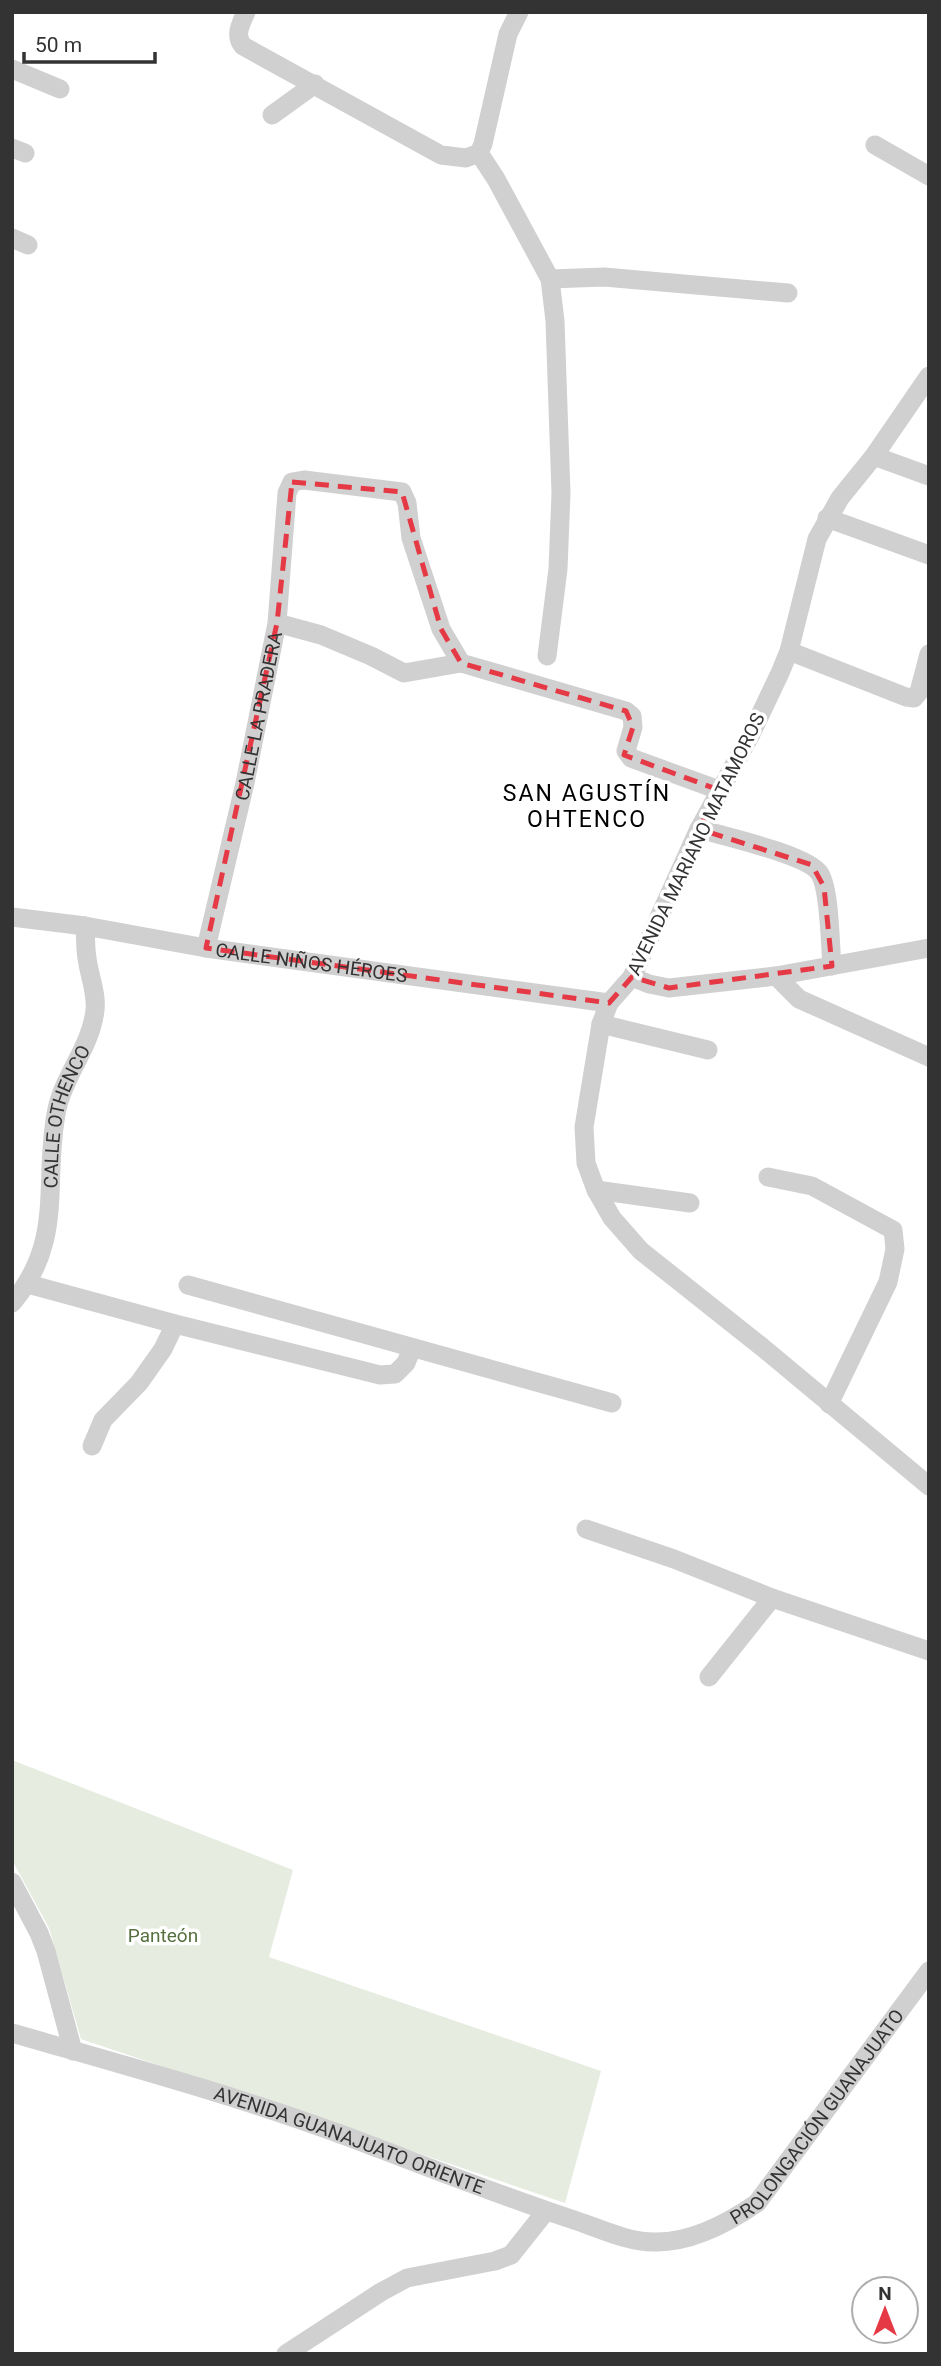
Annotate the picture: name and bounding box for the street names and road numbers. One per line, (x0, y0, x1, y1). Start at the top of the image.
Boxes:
street label: CALLE LA PRADERA (230, 629, 287, 803)
street label: AVENIDA MARIANO MATAMOROS (622, 709, 770, 979)
street label: CALLE NIÑOS HÉROES (214, 938, 409, 987)
street label: CALLE OTHENCO (39, 1041, 95, 1189)
street label: PROLONGACIÓN GUANAJUATO (726, 2004, 908, 2229)
street label: AVENIDA GUANAJUATO ORIENTE (212, 2081, 488, 2199)

